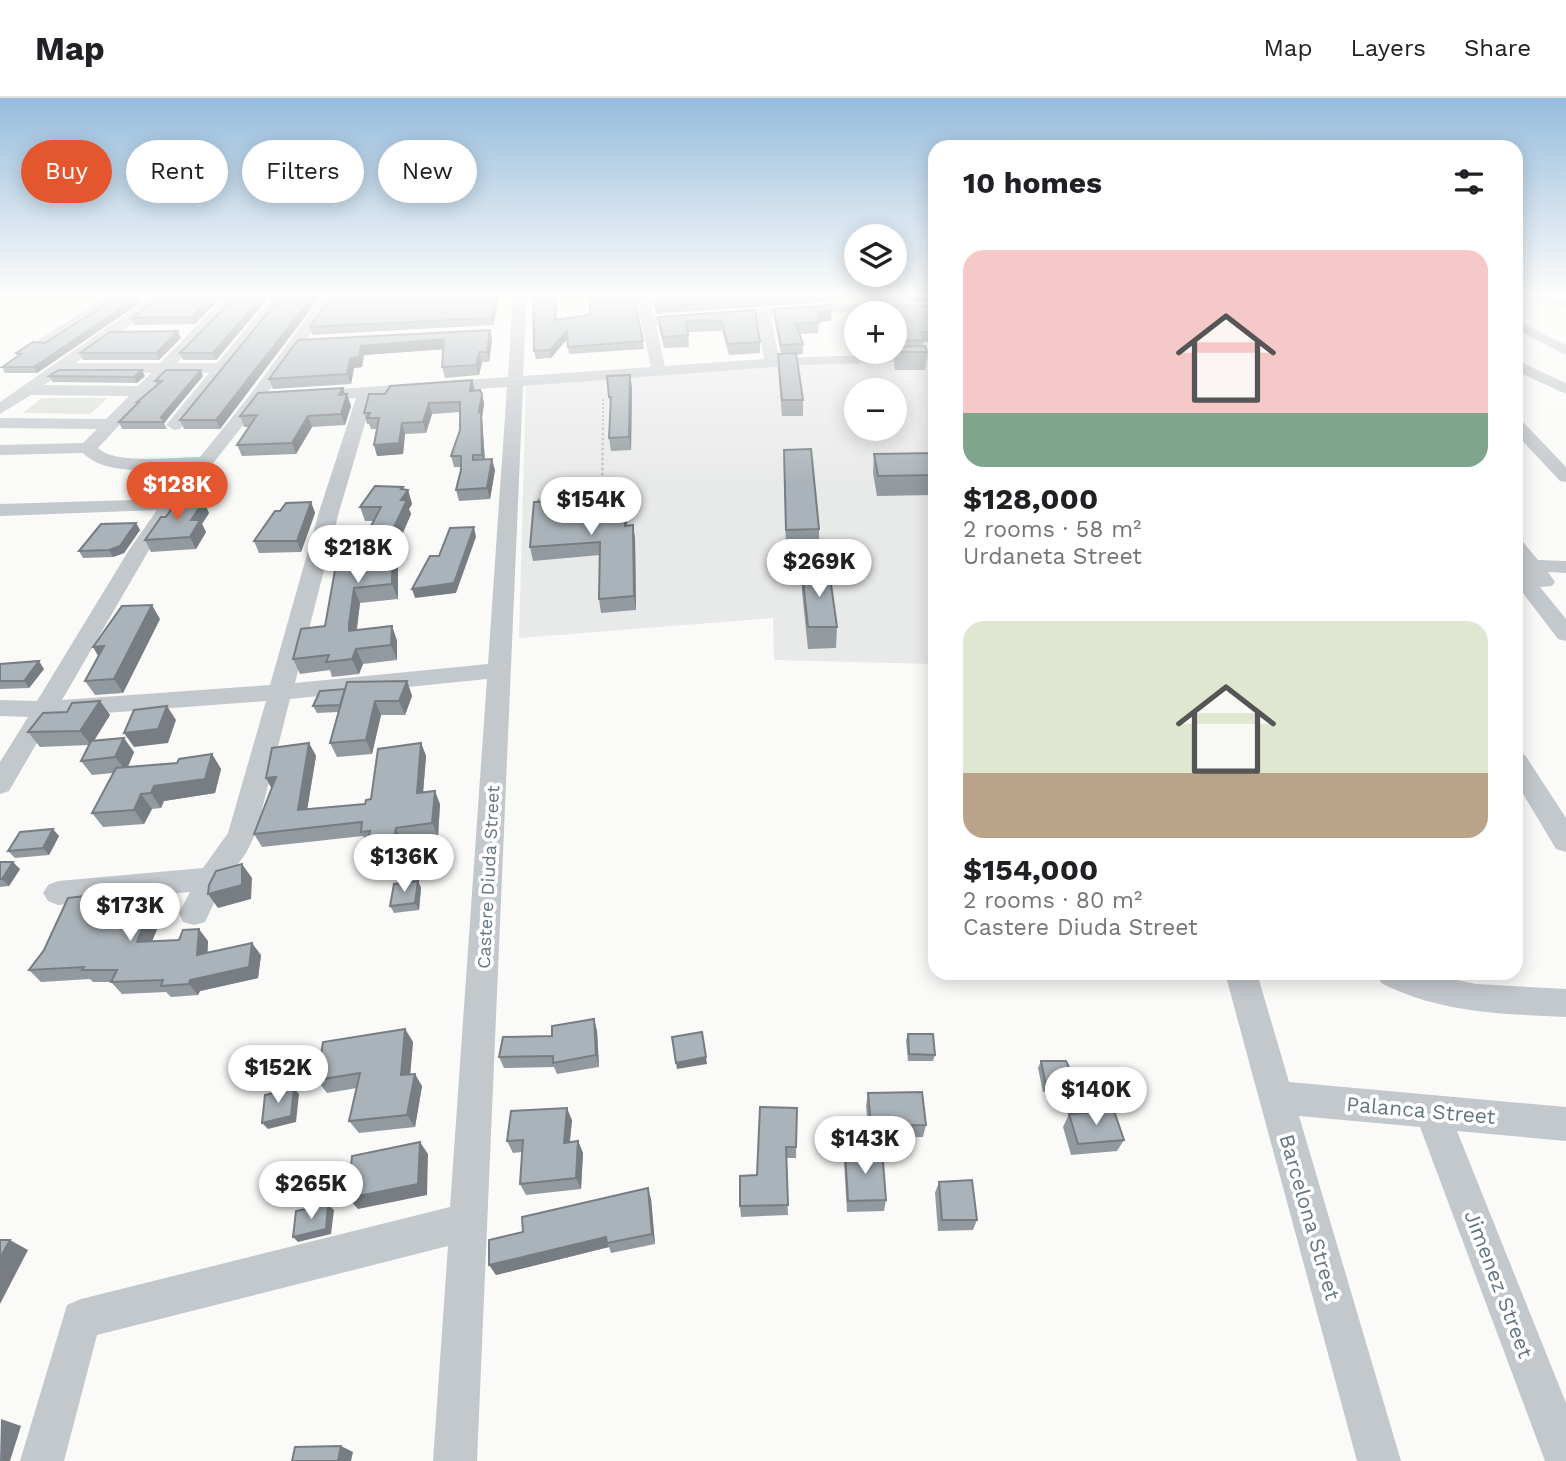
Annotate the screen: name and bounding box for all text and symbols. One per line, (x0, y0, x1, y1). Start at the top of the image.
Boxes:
text: Map (35, 29, 105, 68)
text: Map (1264, 34, 1312, 62)
text: Layers (1350, 34, 1426, 62)
text: Share (1464, 34, 1531, 62)
chip: Buy (21, 140, 112, 203)
chip: Rent (126, 140, 228, 203)
chip: Filters (242, 140, 364, 203)
chip: New (378, 140, 477, 203)
icon: filters (1450, 163, 1488, 201)
text: 10 homes (963, 165, 1102, 200)
map controls (844, 224, 907, 441)
button: layers (844, 224, 907, 287)
icon: home (1163, 295, 1289, 421)
button: + (844, 301, 907, 364)
button: − (844, 378, 907, 441)
pin: $128K (128, 462, 226, 522)
text: $128K (143, 471, 211, 498)
pin: $154K (542, 478, 640, 537)
text: $128,000 (963, 481, 1098, 516)
text: $154K (557, 486, 625, 513)
text: 2 rooms · 58 m² (963, 516, 1142, 543)
pin: $218K (309, 526, 407, 585)
text: $218K (324, 534, 392, 561)
pin: $269K (770, 540, 868, 599)
text: Urdaneta Street (963, 543, 1142, 570)
text: $269K (783, 548, 855, 575)
icon: home (1163, 666, 1289, 792)
street label: Castere Diuda Street (473, 784, 503, 969)
pin: $136K (355, 834, 453, 894)
text: $136K (370, 843, 438, 870)
text: $154,000 (963, 852, 1098, 887)
pin: $173K (81, 884, 179, 943)
text: 2 rooms · 80 m² (963, 887, 1142, 914)
text: $173K (96, 892, 164, 919)
text: Castere Diuda Street (963, 914, 1198, 941)
pin: $152K (229, 1046, 327, 1105)
text: $152K (244, 1054, 312, 1081)
pin: $140K (1047, 1068, 1145, 1127)
text: $140K (1061, 1076, 1131, 1103)
street label: Palanca Street (1345, 1091, 1497, 1129)
pin: $143K (816, 1116, 914, 1176)
text: $143K (830, 1125, 900, 1152)
street label: Barcelona Street (1274, 1131, 1346, 1303)
pin: $265K (262, 1162, 360, 1221)
text: $265K (275, 1170, 347, 1197)
street label: Jimenez Street (1459, 1207, 1539, 1362)

